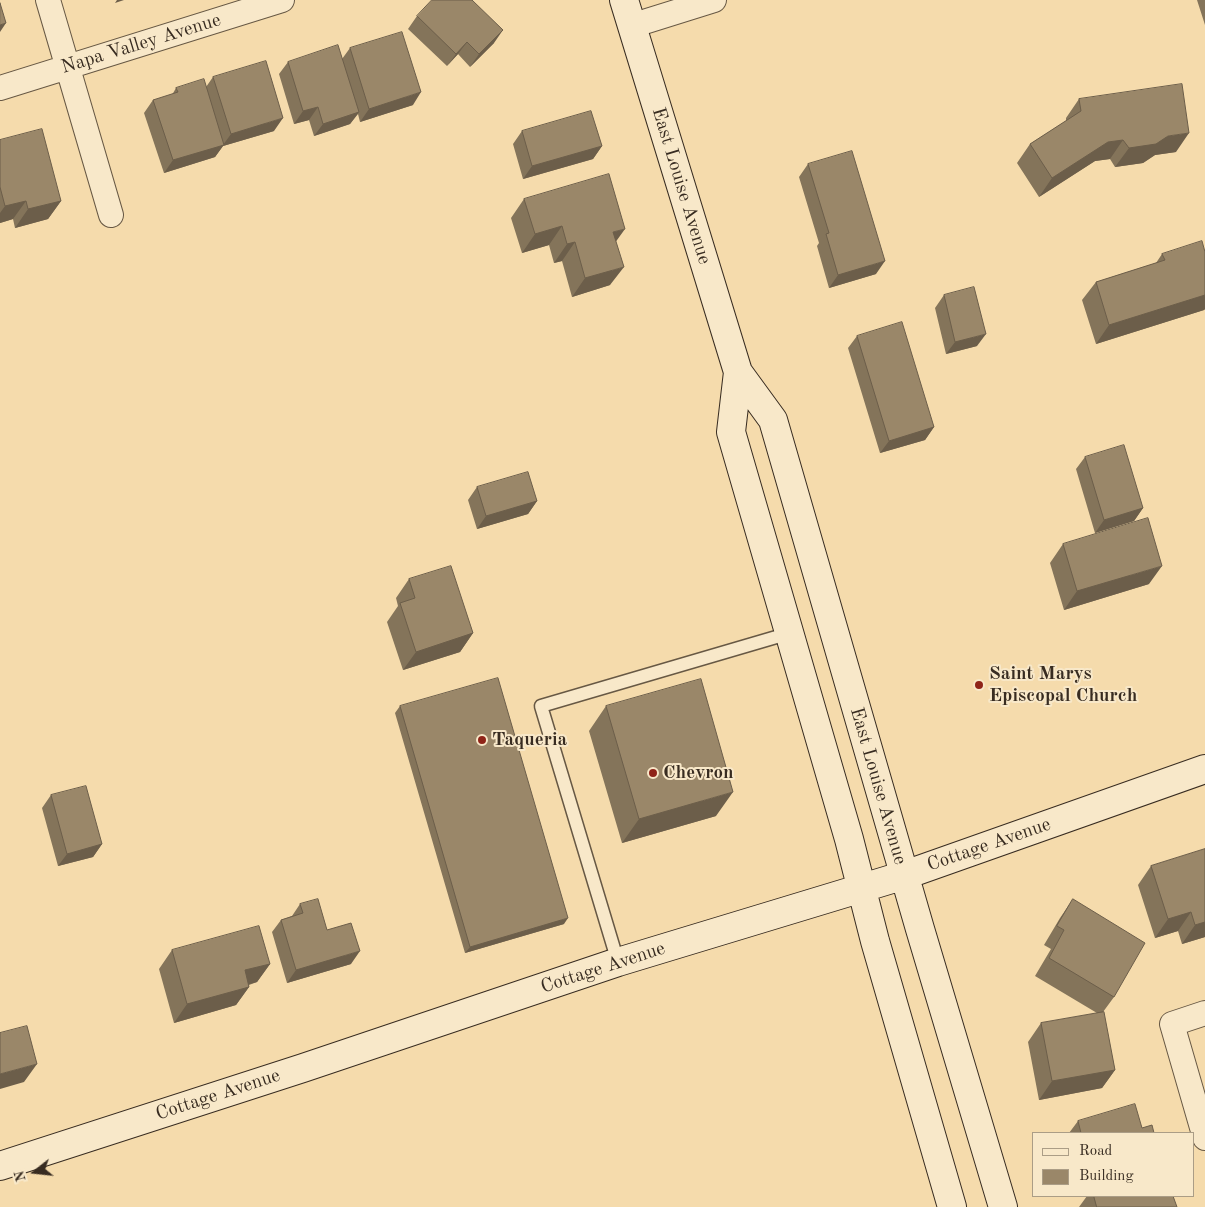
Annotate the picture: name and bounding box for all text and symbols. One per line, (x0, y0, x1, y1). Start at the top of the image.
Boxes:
street label: Napa Valley Avenue (58, 9, 224, 79)
street label: East Louise Avenue (646, 105, 716, 267)
place label: Saint Marys Episcopal Church (989, 663, 1137, 707)
marker: Saint Marys Episcopal Church (973, 679, 985, 691)
street label: East Louise Avenue (845, 705, 911, 867)
place label: Taqueria (492, 729, 567, 751)
marker: Taqueria (476, 734, 488, 746)
place label: Chevron (663, 762, 734, 784)
marker: Chevron (647, 767, 659, 779)
street label: Cottage Avenue (924, 813, 1054, 877)
street label: Cottage Avenue (538, 937, 668, 999)
street label: Cottage Avenue (153, 1064, 283, 1126)
legend (1032, 1132, 1195, 1197)
text: Road (1079, 1144, 1112, 1159)
north arrow (10, 1147, 60, 1197)
text: N (12, 1169, 29, 1183)
text: Building (1079, 1169, 1134, 1184)

